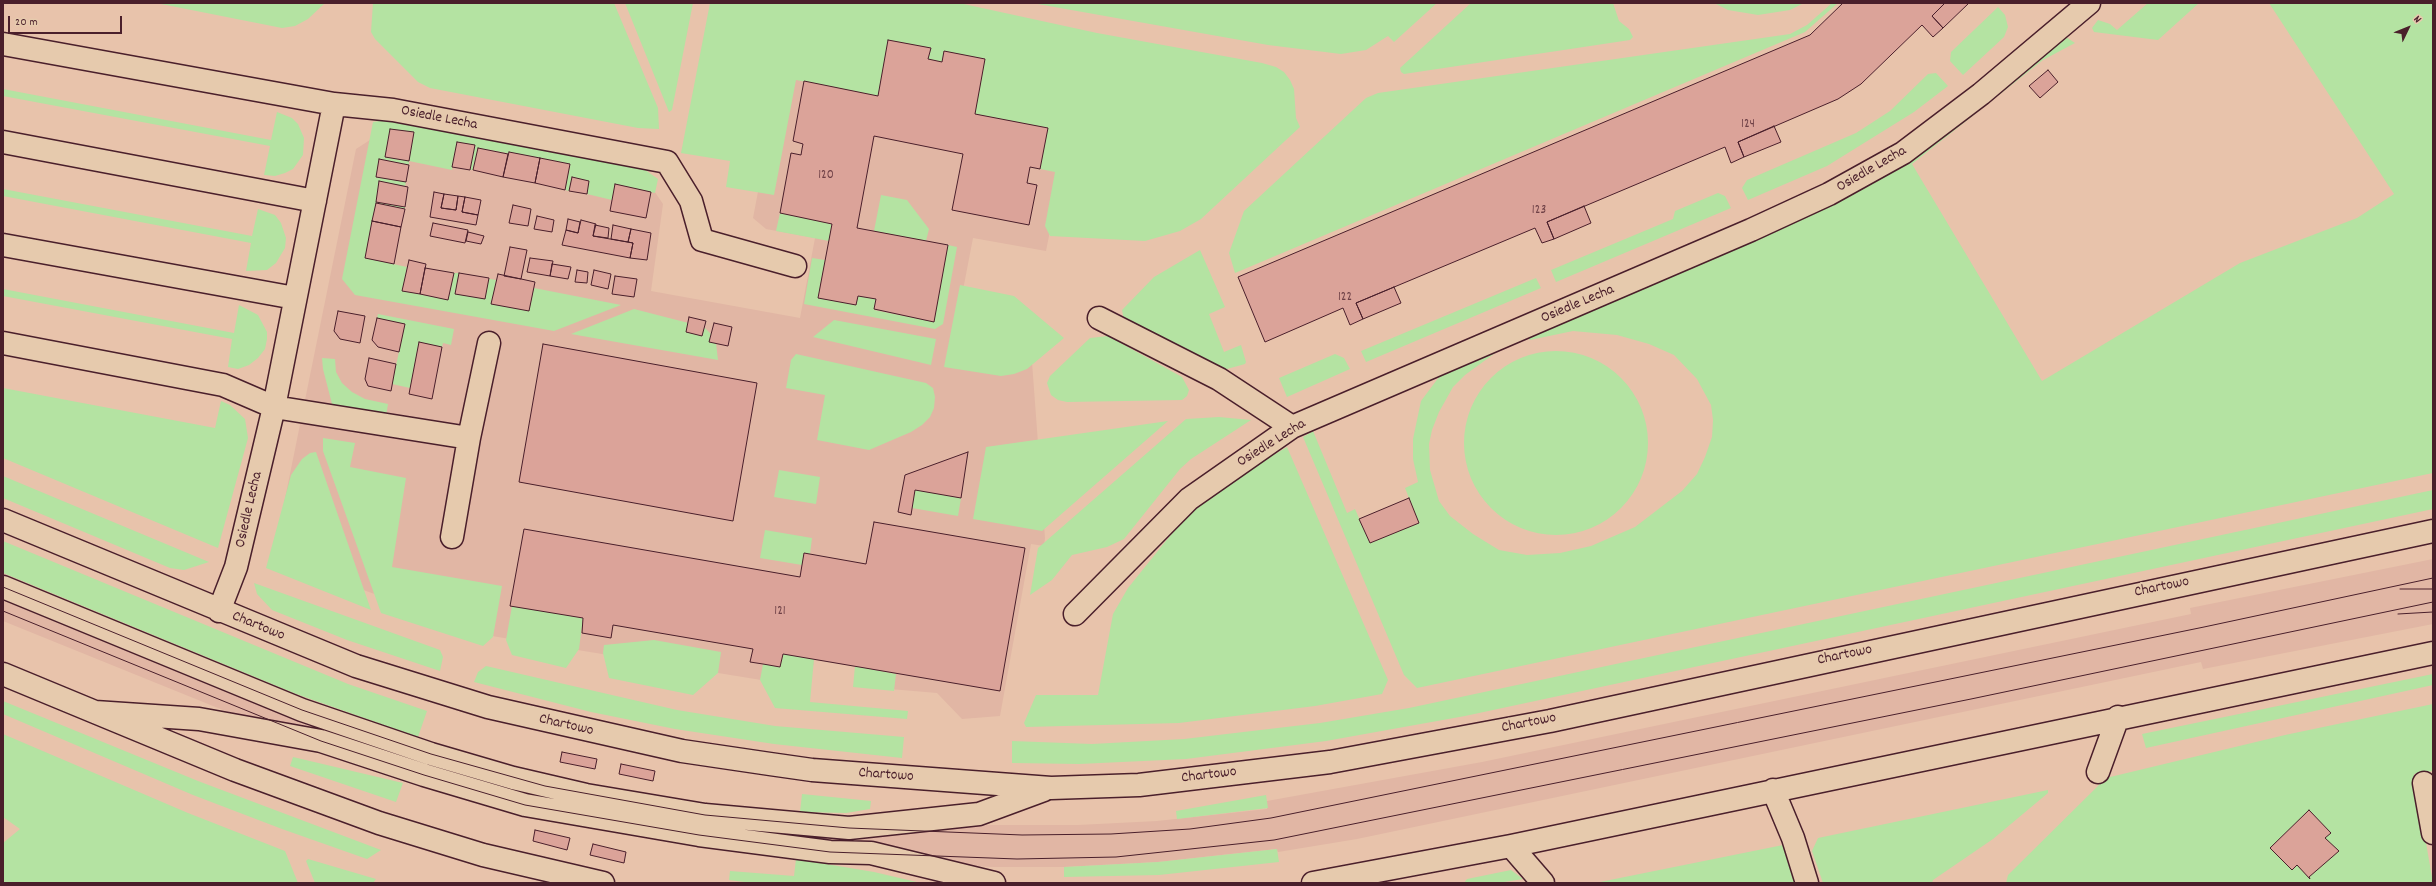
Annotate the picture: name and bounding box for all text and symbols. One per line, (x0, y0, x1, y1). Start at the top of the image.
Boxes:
scale bar (10, 8, 124, 34)
north arrow (2388, 8, 2428, 48)
text: N (2409, 12, 2424, 27)
text: 20 m (15, 14, 38, 31)
street label: Osiedle Lecha (399, 103, 479, 135)
house number: 124 (1741, 117, 1755, 133)
street label: Osiedle Lecha (1834, 143, 1910, 197)
house number: 120 (818, 168, 834, 184)
house number: 123 (1532, 203, 1546, 219)
street label: Osiedle Lecha (1539, 282, 1617, 328)
house number: 122 (1338, 290, 1352, 306)
street label: Osiedle Lecha (1234, 416, 1310, 472)
street label: Osiedle Lecha (233, 470, 267, 550)
street label: Chartowo (2133, 573, 2191, 603)
house number: 121 (774, 604, 786, 620)
street label: Chartowo (229, 608, 287, 646)
street label: Chartowo (1816, 641, 1874, 671)
street label: Chartowo (1500, 710, 1558, 738)
street label: Chartowo (537, 711, 595, 741)
street label: Chartowo (1180, 764, 1238, 788)
street label: Chartowo (858, 765, 914, 787)

